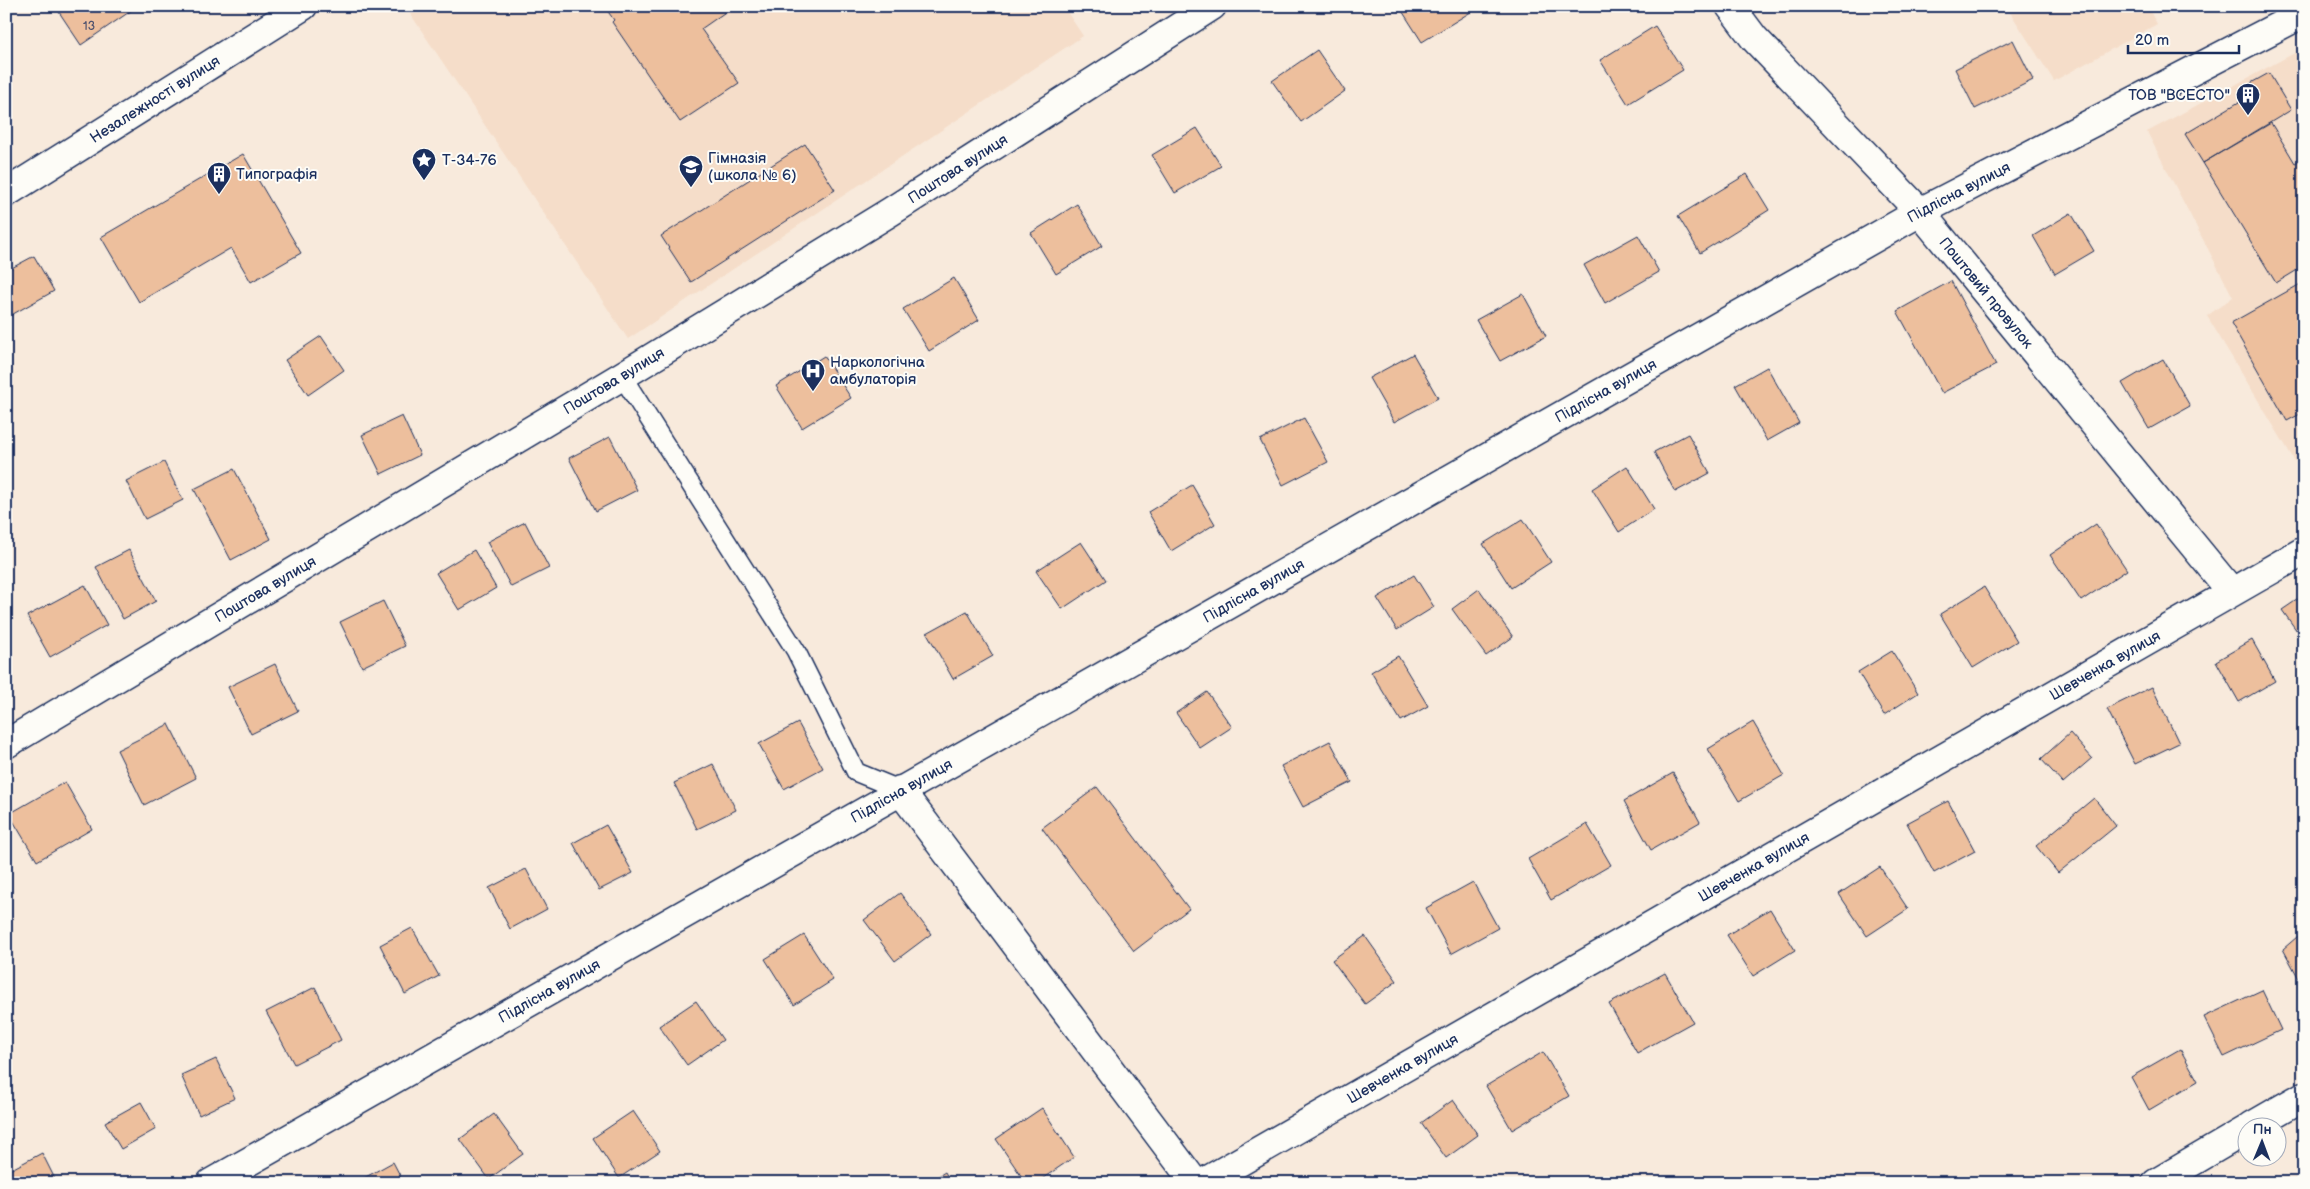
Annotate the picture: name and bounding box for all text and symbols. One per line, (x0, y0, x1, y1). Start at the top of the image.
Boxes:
house number: 13 (83, 19, 95, 34)
scale bar (2128, 22, 2239, 54)
text: 20 m (2135, 31, 2169, 50)
street label: Незалежності вулиця (86, 51, 224, 147)
building icon: ТОВ "ВСЕСТО" (2235, 82, 2261, 116)
place label: ТОВ "ВСЕСТО" (2128, 86, 2230, 105)
street label: Поштова вулиця (904, 130, 1011, 208)
place icon: Т-34-76 (411, 147, 437, 181)
place label: Гімназія (школа № 6) (708, 149, 797, 185)
place label: Т-34-76 (442, 151, 497, 170)
school or university icon: Гімназія (школа № 6) (678, 154, 704, 188)
street label: Підлісна вулиця (1904, 157, 2014, 227)
building icon: Типографія (206, 161, 232, 195)
place label: Типографія (236, 165, 317, 184)
street label: Поштовий провулок (1935, 233, 2037, 352)
street label: Поштова вулиця (560, 343, 668, 419)
place label: Наркологічна амбулаторія (830, 353, 925, 389)
street label: Підлісна вулиця (1551, 354, 1660, 427)
hospital icon: Наркологічна амбулаторія (800, 358, 826, 392)
street label: Поштова вулиця (211, 552, 319, 627)
street label: Підлісна вулиця (1199, 554, 1308, 627)
street label: Шевченка вулиця (2046, 626, 2164, 705)
street label: Підлісна вулиця (847, 754, 956, 827)
street label: Шевченка вулиця (1695, 828, 1813, 906)
street label: Підлісна вулиця (495, 954, 603, 1027)
street label: Шевченка вулиця (1344, 1029, 1461, 1108)
north arrow (2238, 1116, 2288, 1166)
text: Пн (2253, 1121, 2272, 1138)

